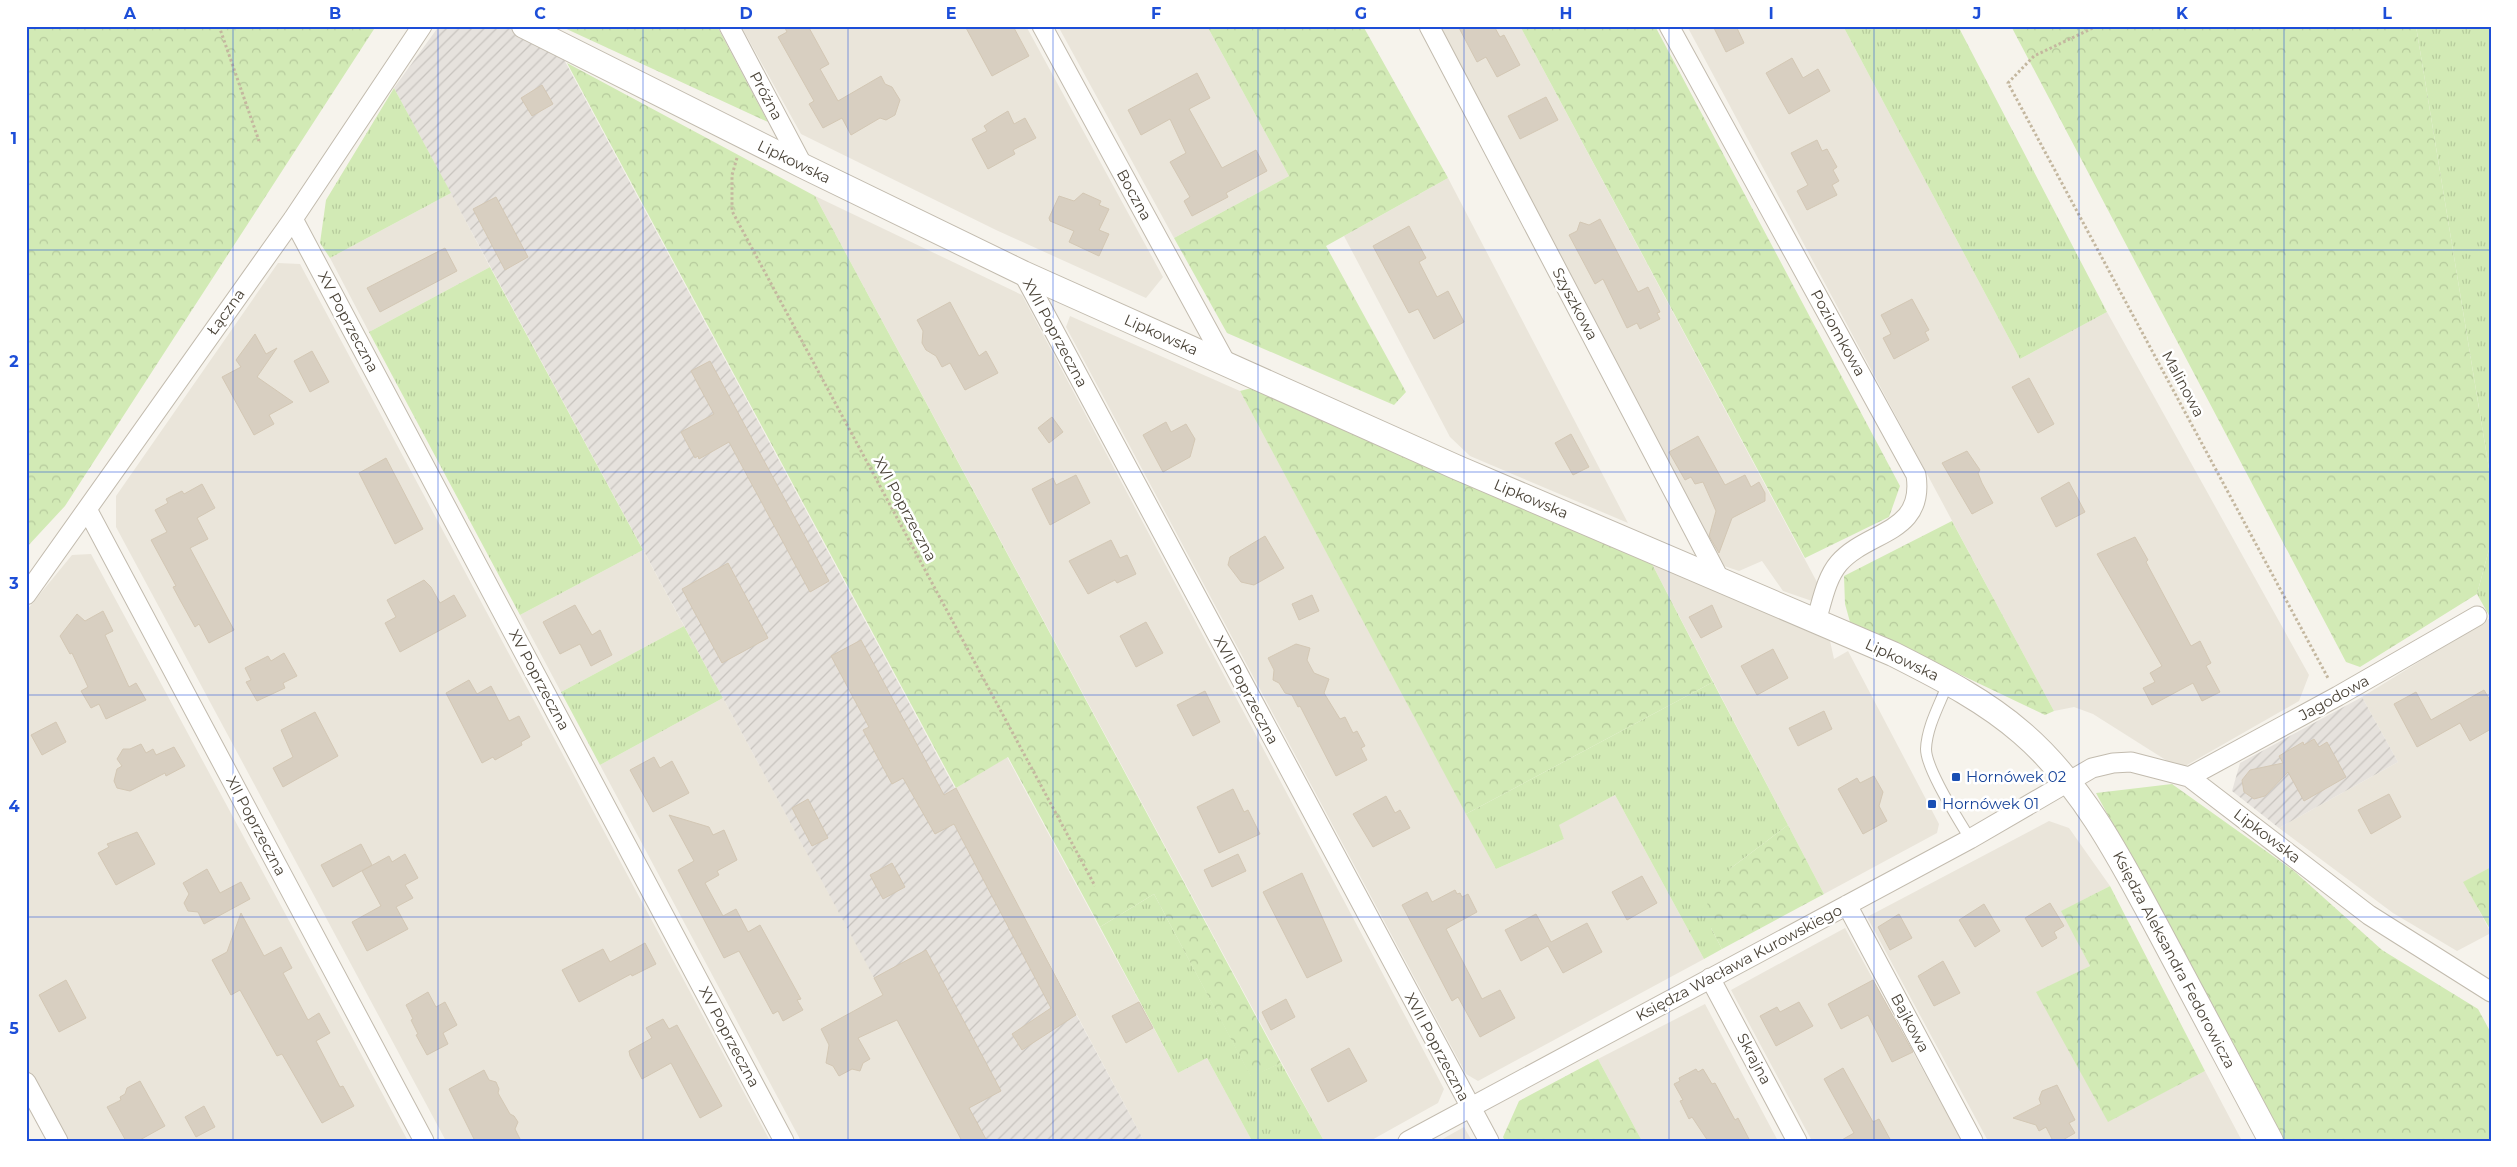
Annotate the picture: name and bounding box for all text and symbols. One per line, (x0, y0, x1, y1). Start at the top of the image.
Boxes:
text: A (123, 4, 137, 23)
text: B (329, 4, 341, 23)
text: C (534, 4, 546, 23)
text: D (739, 4, 753, 23)
text: E (946, 4, 956, 23)
text: F (1151, 4, 1161, 23)
text: G (1355, 4, 1367, 23)
text: H (1560, 4, 1572, 23)
text: I (1768, 4, 1774, 23)
text: J (1972, 4, 1981, 23)
text: K (2176, 4, 2189, 23)
text: L (2382, 4, 2392, 23)
street label: Próżna (746, 68, 787, 123)
text: 1 (11, 129, 17, 148)
street label: Lipkowska (755, 136, 834, 187)
street label: Boczna (1113, 166, 1156, 224)
street label: Szyszkowa (1548, 264, 1602, 343)
street label: XV Poprzeczna (314, 268, 383, 376)
street label: XVII Poprzeczna (1019, 275, 1092, 390)
street label: Łączna (202, 285, 249, 339)
street label: Poziomkowa (1807, 286, 1870, 380)
street label: Lipkowska (1121, 310, 1201, 359)
street label: Malinowa (2158, 347, 2209, 420)
text: 2 (9, 352, 19, 371)
street label: XVI Poprzeczna (870, 453, 941, 564)
street label: Lipkowska (1491, 474, 1571, 523)
text: 3 (8, 574, 19, 593)
street label: XV Poprzeczna (505, 626, 574, 734)
street label: XVII Poprzeczna (1210, 632, 1283, 747)
street label: Lipkowska (1862, 634, 1942, 685)
street label: Jagodowa (2295, 671, 2372, 725)
place label: Hornówek 02 (1966, 767, 2066, 786)
marker: Hornówek 02 (1950, 771, 1962, 783)
street label: XII Poprzeczna (222, 773, 291, 879)
place label: Hornówek 01 (1942, 794, 2039, 813)
text: 4 (8, 797, 20, 816)
marker: Hornówek 01 (1926, 798, 1938, 810)
street label: Lipkowska (2230, 804, 2305, 867)
street label: Księdza Aleksandra Fedorowicza (2109, 848, 2240, 1072)
street label: Księdza Wacława Kurowskiego (1632, 900, 1845, 1025)
street label: XV Poprzeczna (695, 983, 764, 1091)
street label: XVII Poprzeczna (1401, 989, 1474, 1104)
street label: Bajkowa (1887, 990, 1934, 1055)
text: 5 (9, 1019, 19, 1038)
street label: Skrajna (1733, 1030, 1776, 1088)

